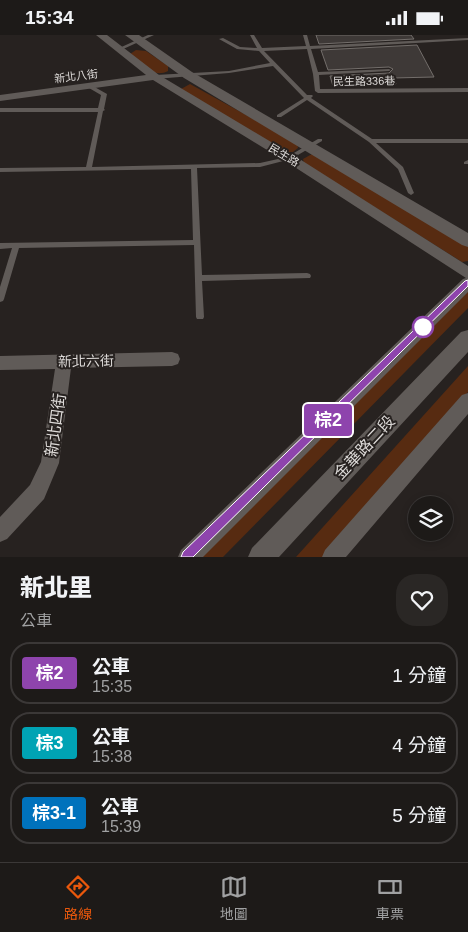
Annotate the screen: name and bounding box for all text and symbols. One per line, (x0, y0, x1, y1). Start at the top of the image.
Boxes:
text: 15:34 (25, 7, 74, 28)
street label: 新北八街 (53, 67, 99, 85)
street label: 民生路336巷 (333, 74, 395, 88)
street label: 民生路 (267, 141, 301, 169)
unlabelled marker (412, 316, 434, 338)
street label: 新北六街 (58, 353, 114, 369)
street label: 新北四街 (43, 392, 68, 458)
line badge: 棕2 (306, 404, 350, 436)
text: 棕2 (314, 410, 342, 430)
street label: 金華路二段 (331, 412, 398, 482)
map controls (408, 496, 453, 541)
button: layers (408, 496, 453, 541)
text: 新北里 (20, 574, 92, 601)
button: heart (396, 574, 448, 626)
text: 公車 (20, 612, 52, 629)
text: 公車 (92, 656, 130, 677)
text: 棕2 (35, 663, 64, 683)
text: 1 分鐘 (392, 665, 446, 686)
text: 15:35 (92, 678, 132, 695)
text: 公車 (92, 726, 130, 747)
text: 棕3 (35, 733, 64, 753)
text: 4 分鐘 (392, 735, 446, 756)
text: 15:38 (92, 748, 132, 765)
text: 公車 (101, 796, 139, 817)
text: 棕3-1 (32, 803, 76, 823)
text: 5 分鐘 (392, 805, 446, 826)
text: 15:39 (101, 818, 141, 835)
tab: 路線 (64, 873, 92, 923)
tab: 地圖 (220, 873, 248, 923)
tab: 車票 (376, 873, 404, 923)

